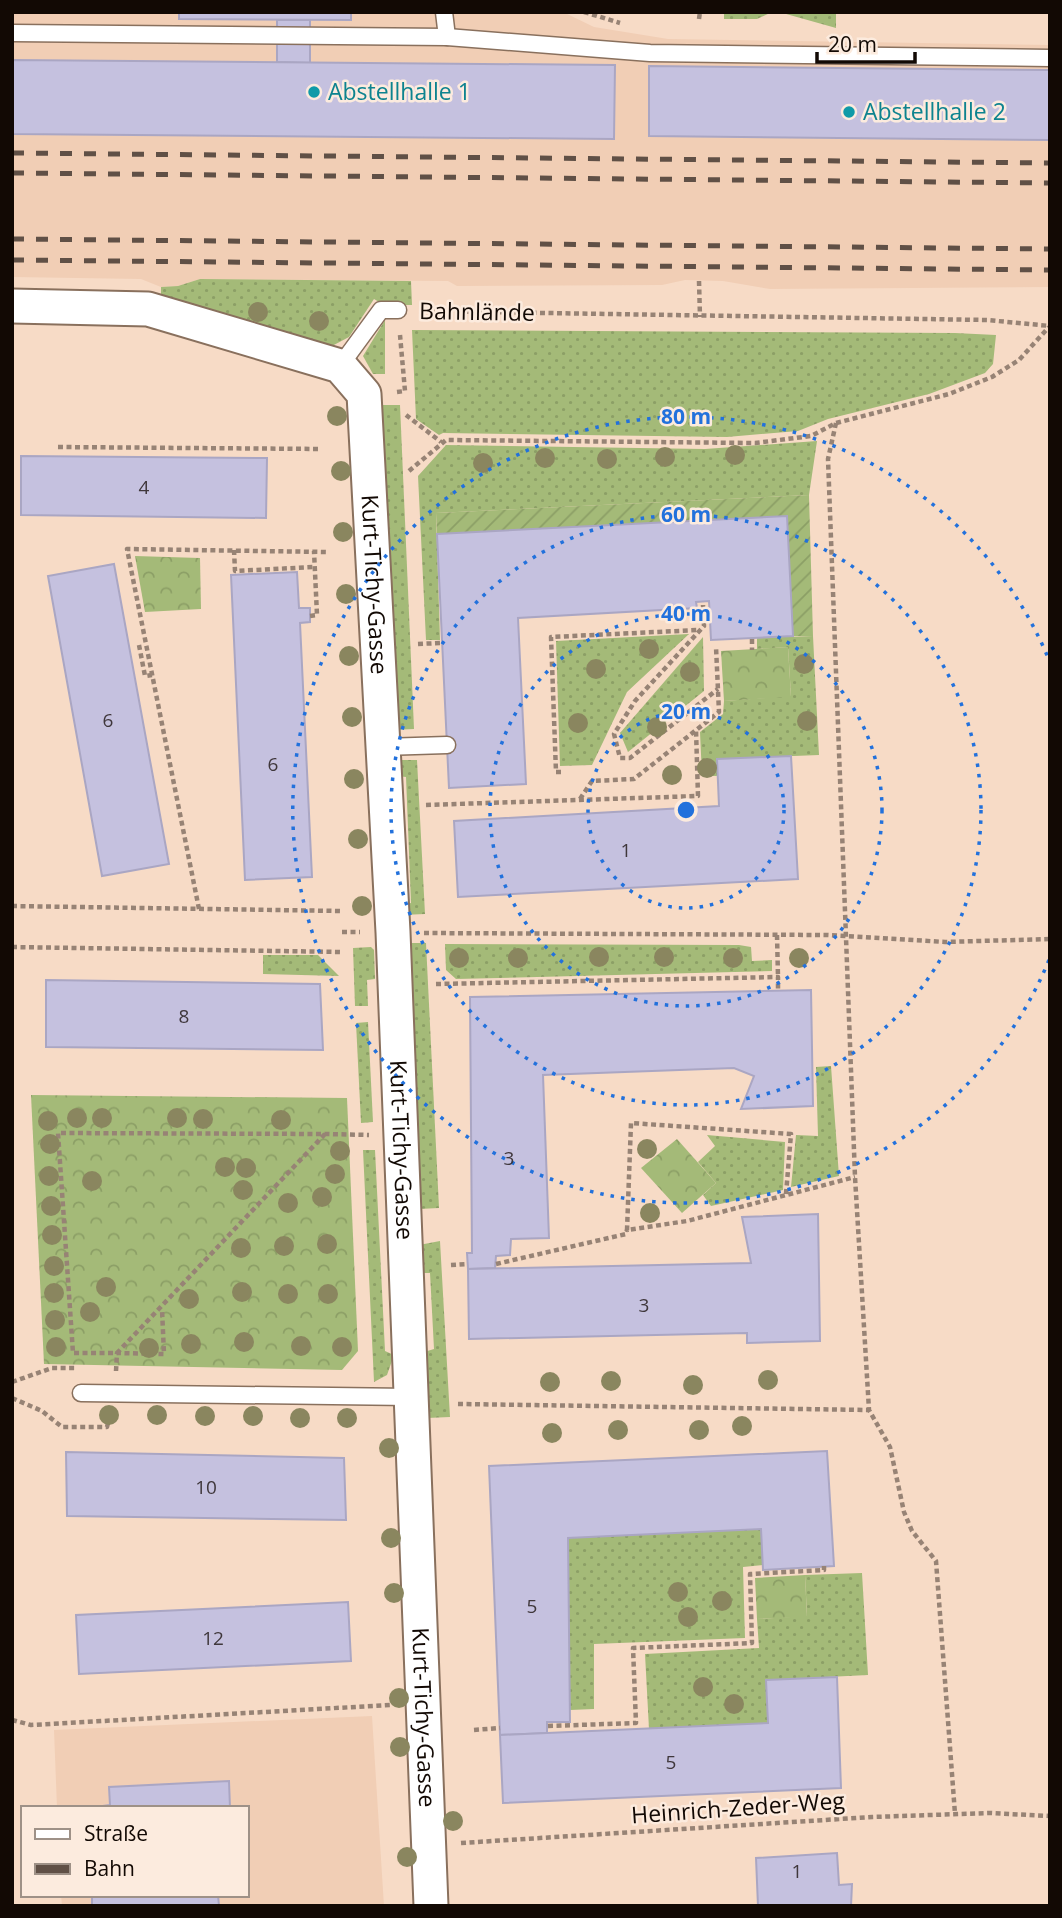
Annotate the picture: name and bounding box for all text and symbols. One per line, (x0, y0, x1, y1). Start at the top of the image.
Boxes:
scale bar (817, 21, 915, 65)
text: 20 m (828, 30, 877, 58)
place label: Abstellhalle 1 (328, 75, 471, 107)
marker: Abstellhalle 1 (306, 84, 322, 100)
place label: Abstellhalle 2 (863, 95, 1006, 127)
marker: Abstellhalle 2 (841, 104, 857, 120)
street label: Bahnlände (419, 294, 535, 328)
text: 80 m (661, 402, 711, 430)
house number: 4 (139, 474, 150, 500)
street label: Kurt-Tichy-Gasse (354, 494, 396, 675)
text: 60 m (661, 500, 711, 528)
text: 40 m (661, 599, 711, 627)
text: 20 m (661, 697, 711, 725)
house number: 6 (103, 707, 113, 733)
house number: 6 (268, 751, 278, 777)
centre of rings (674, 798, 698, 822)
house number: 1 (621, 837, 631, 863)
house number: 8 (179, 1003, 189, 1029)
street label: Kurt-Tichy-Gasse (383, 1059, 422, 1240)
house number: 3 (504, 1145, 514, 1171)
house number: 3 (639, 1292, 649, 1318)
house number: 10 (195, 1474, 217, 1500)
house number: 5 (527, 1593, 537, 1619)
house number: 12 (202, 1625, 224, 1651)
street label: Kurt-Tichy-Gasse (405, 1627, 444, 1808)
house number: 5 (666, 1749, 676, 1775)
street label: Heinrich-Zeder-Weg (630, 1784, 846, 1830)
legend (21, 1806, 248, 1897)
text: Straße (84, 1819, 148, 1847)
text: Bahn (84, 1854, 135, 1882)
house number: 1 (792, 1858, 802, 1884)

